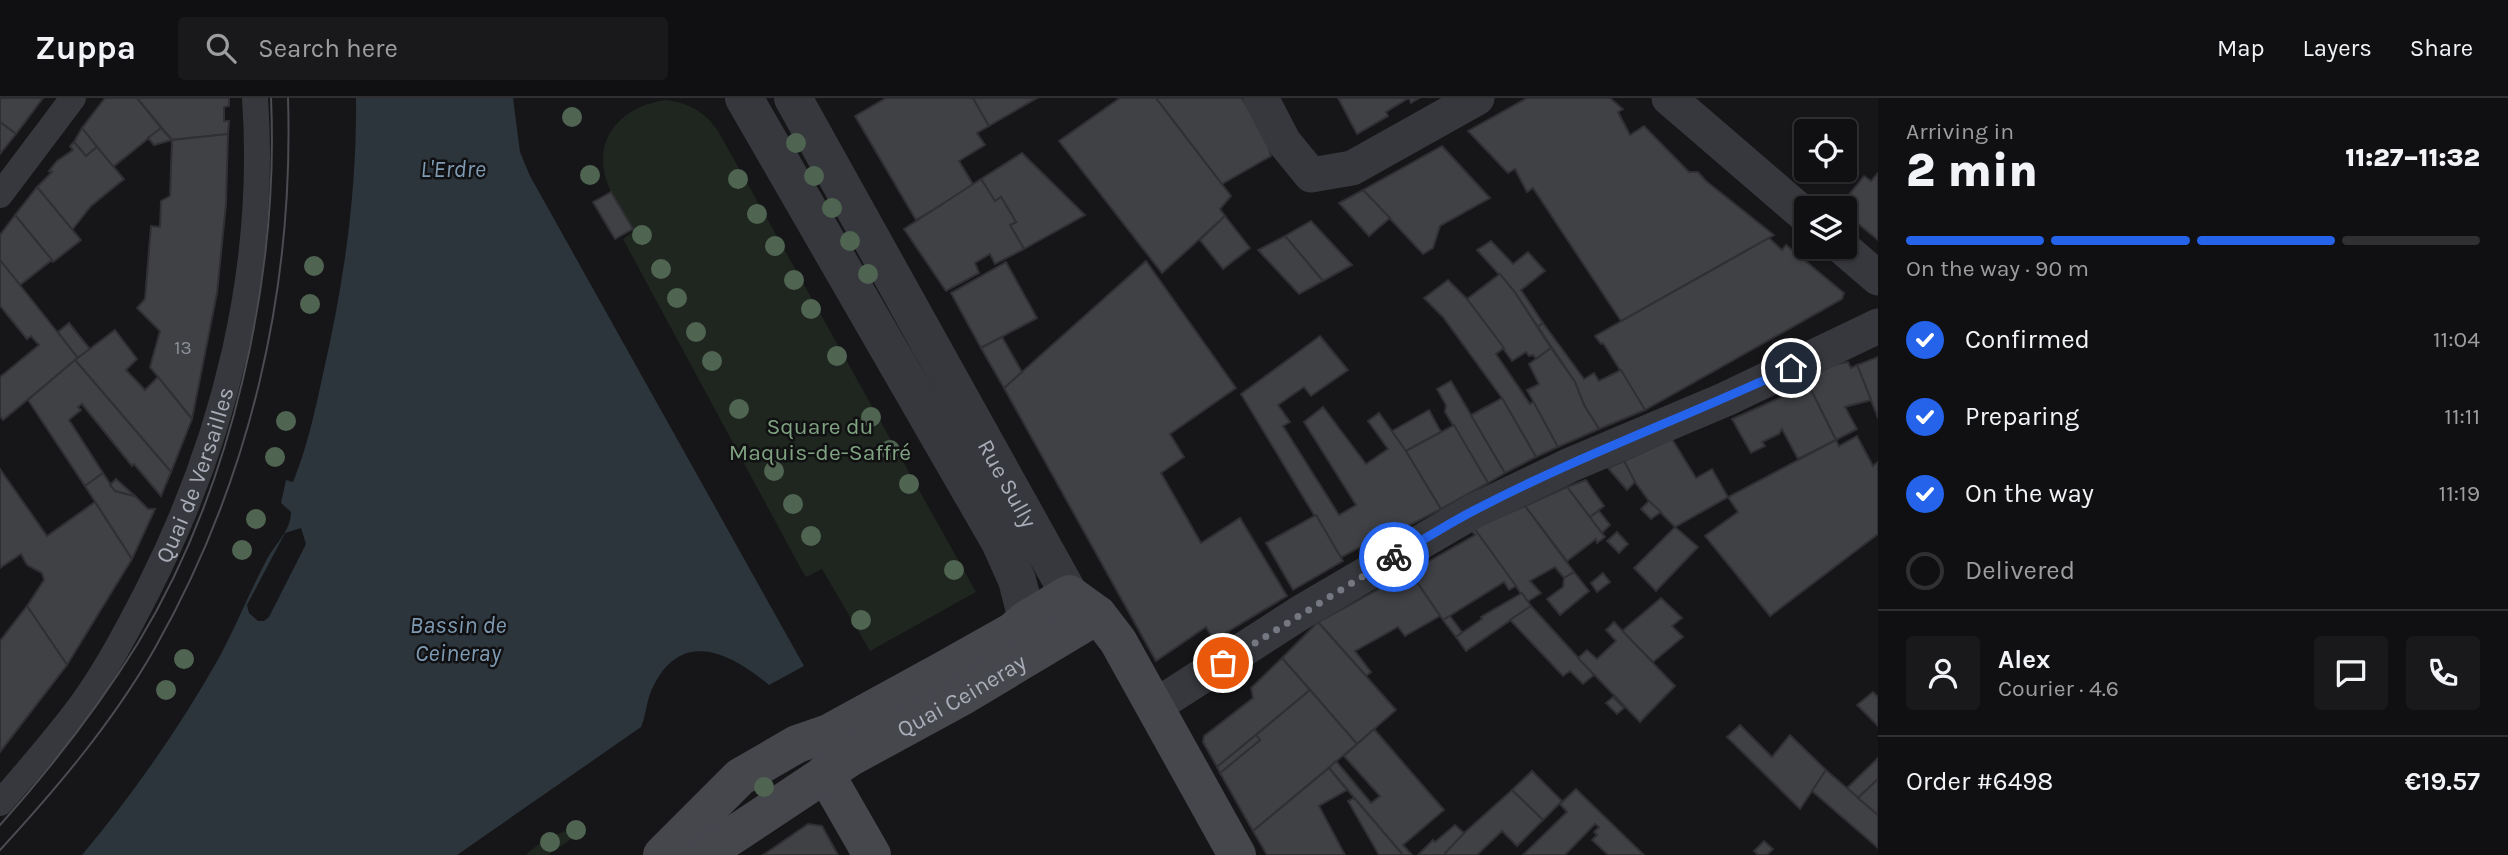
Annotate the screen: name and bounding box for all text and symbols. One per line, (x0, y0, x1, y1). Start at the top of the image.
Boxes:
search box (178, 17, 668, 80)
text: Zuppa (35, 29, 136, 67)
icon: search (202, 29, 240, 67)
text: Search here (258, 33, 398, 64)
text: Map (2217, 34, 2265, 62)
text: Layers (2303, 34, 2372, 62)
text: Share (2410, 34, 2473, 62)
text: Arriving in (1906, 118, 2014, 145)
map controls (1794, 119, 1857, 259)
button: locate (1794, 119, 1857, 182)
text: 11:27–11:32 (2345, 142, 2480, 173)
text: 2 min (1906, 144, 2038, 198)
water label: L'Erdre (420, 155, 486, 183)
button: layers (1794, 196, 1857, 259)
text: On the way · 90 m (1906, 255, 2089, 282)
icon: check (1906, 321, 1944, 359)
text: Confirmed (1965, 324, 2090, 355)
text: 11:04 (2433, 326, 2480, 353)
house number: 13 (174, 337, 192, 359)
pin (1761, 338, 1821, 398)
icon: home (1772, 349, 1810, 387)
street label: Quai de Versailles (150, 384, 239, 567)
icon: check (1906, 398, 1944, 436)
text: Preparing (1965, 401, 2079, 432)
text: 11:11 (2444, 403, 2480, 430)
park label: Square du Maquis-de-Saffré (729, 413, 911, 466)
street label: Rue Sully (972, 435, 1043, 532)
icon: check (1906, 475, 1944, 513)
text: On the way (1965, 478, 2094, 509)
text: 11:19 (2439, 480, 2480, 507)
courier (1359, 522, 1429, 592)
icon: bike (1375, 538, 1413, 576)
text: Delivered (1965, 555, 2075, 586)
water label: Bassin de Ceineray (410, 611, 506, 667)
pin (1193, 633, 1253, 693)
button: person (1906, 636, 1980, 710)
button: chat (2314, 636, 2388, 710)
button: phone (2406, 636, 2480, 710)
icon: bag (1204, 644, 1242, 682)
text: Alex (1998, 644, 2050, 675)
street label: Quai Ceineray (892, 648, 1031, 743)
text: Courier · 4.6 (1998, 675, 2119, 702)
text: Order #6498 (1906, 766, 2053, 797)
text: €19.57 (2405, 766, 2480, 797)

